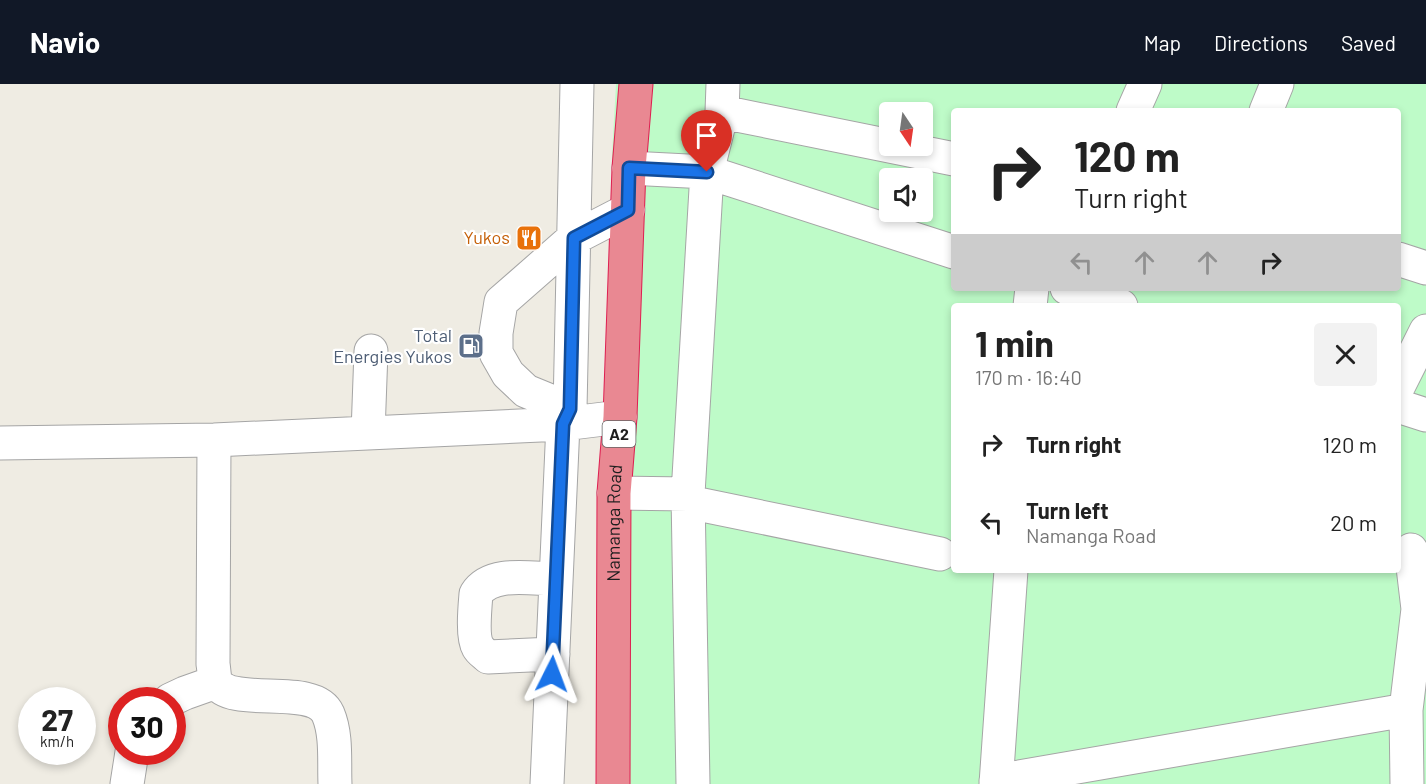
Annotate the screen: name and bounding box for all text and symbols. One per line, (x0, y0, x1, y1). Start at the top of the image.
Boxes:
text: Navio (30, 25, 100, 59)
text: Map (1144, 30, 1181, 55)
text: Directions (1214, 30, 1308, 55)
text: Saved (1341, 30, 1396, 55)
north arrow (879, 102, 933, 156)
map controls (879, 102, 933, 222)
pin (681, 110, 732, 172)
icon: arrive (690, 119, 723, 152)
text: 120 m (1074, 130, 1180, 180)
icon: right (975, 132, 1053, 210)
button: sound (879, 168, 933, 222)
text: Turn right (1074, 181, 1188, 213)
restaurant icon: Yukos (514, 223, 544, 253)
place label: Yukos (464, 226, 510, 248)
icon: left (1065, 246, 1098, 279)
icon: ahead (1128, 246, 1161, 279)
icon: ahead (1191, 246, 1224, 279)
icon: right (1254, 246, 1287, 279)
text: 1 min (975, 321, 1054, 364)
button: close (1314, 323, 1377, 386)
place label: Total Energies Yukos (333, 324, 452, 367)
fuel station icon: Total Energies Yukos (456, 331, 486, 361)
text: 170 m · 16:40 (975, 365, 1082, 389)
road number: A2 (602, 421, 636, 447)
icon: right (975, 428, 1008, 461)
text: Turn right (1026, 431, 1121, 457)
text: 120 m (1322, 431, 1377, 457)
street label: Namanga Road (602, 463, 626, 582)
text: Turn left (1026, 497, 1109, 523)
icon: left (975, 506, 1008, 539)
text: 20 m (1330, 509, 1377, 535)
text: Namanga Road (1026, 523, 1156, 547)
position arrow (520, 642, 584, 706)
speed limit sign: 30 (108, 687, 186, 765)
text: 27 (41, 701, 73, 737)
text: km/h (40, 732, 74, 750)

